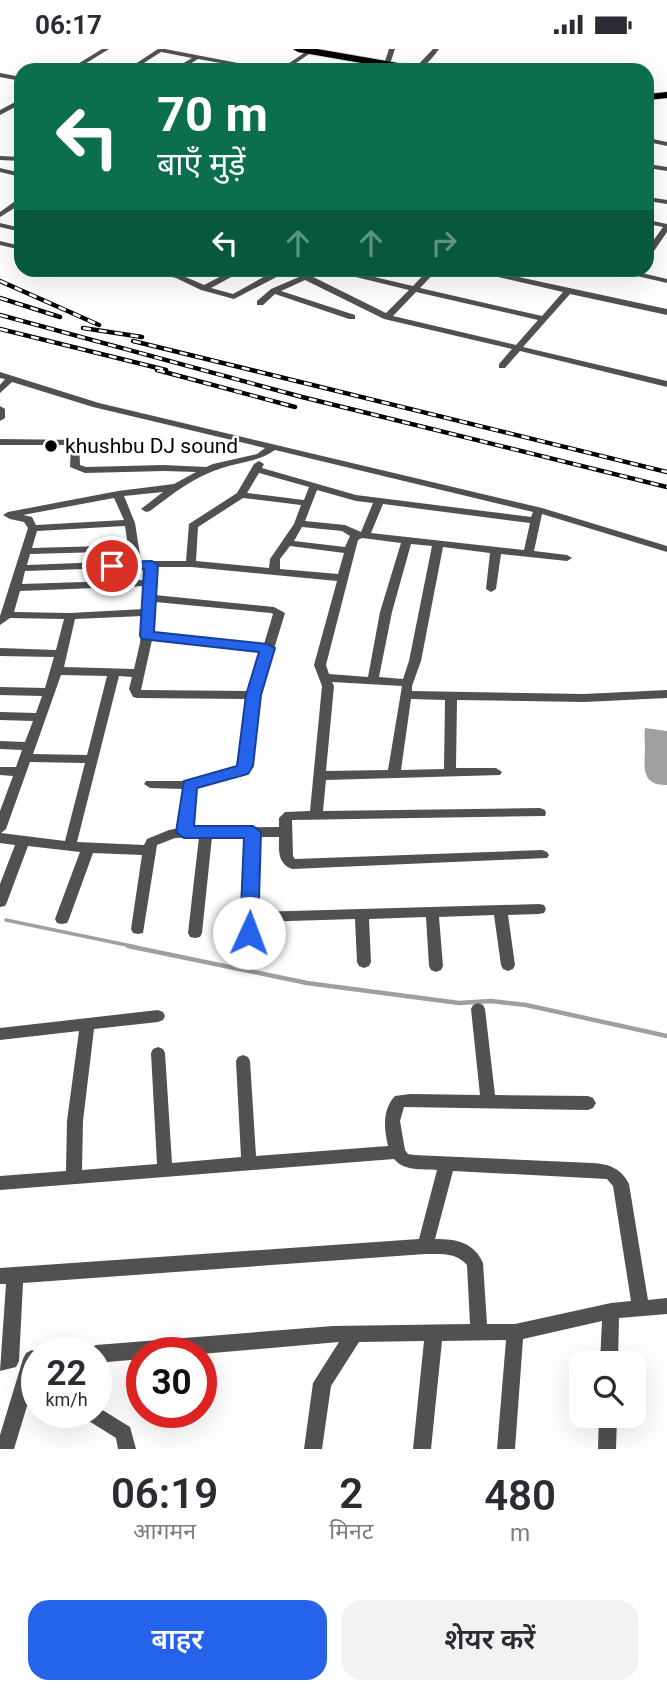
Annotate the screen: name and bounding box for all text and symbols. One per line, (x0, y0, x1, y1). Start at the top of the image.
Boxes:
text: 06:17 (35, 10, 102, 40)
text: 70 m (157, 86, 268, 143)
icon: left (42, 91, 133, 182)
text: बाएँ मुड़ें (157, 145, 245, 183)
icon: left (206, 224, 244, 262)
icon: ahead (279, 224, 317, 262)
icon: ahead (352, 224, 390, 262)
icon: right (425, 224, 463, 262)
place label: khushbu DJ sound (65, 434, 238, 458)
marker: khushbu DJ sound (43, 438, 59, 454)
pin (82, 536, 142, 596)
icon: arrive (93, 547, 131, 585)
position arrow (212, 896, 286, 970)
speed limit sign: 30 (126, 1337, 217, 1428)
map controls (569, 1351, 646, 1428)
button: search (569, 1351, 646, 1428)
text: 22 (46, 1353, 87, 1394)
text: km/h (45, 1389, 88, 1410)
text: 06:19 (111, 1469, 218, 1518)
text: 2 (339, 1469, 363, 1518)
text: 480 (484, 1471, 556, 1520)
text: आगमन (133, 1518, 196, 1545)
text: मिनट (329, 1518, 373, 1545)
text: m (510, 1520, 530, 1547)
button: बाहर (28, 1600, 327, 1680)
button: शेयर करें (341, 1600, 639, 1680)

